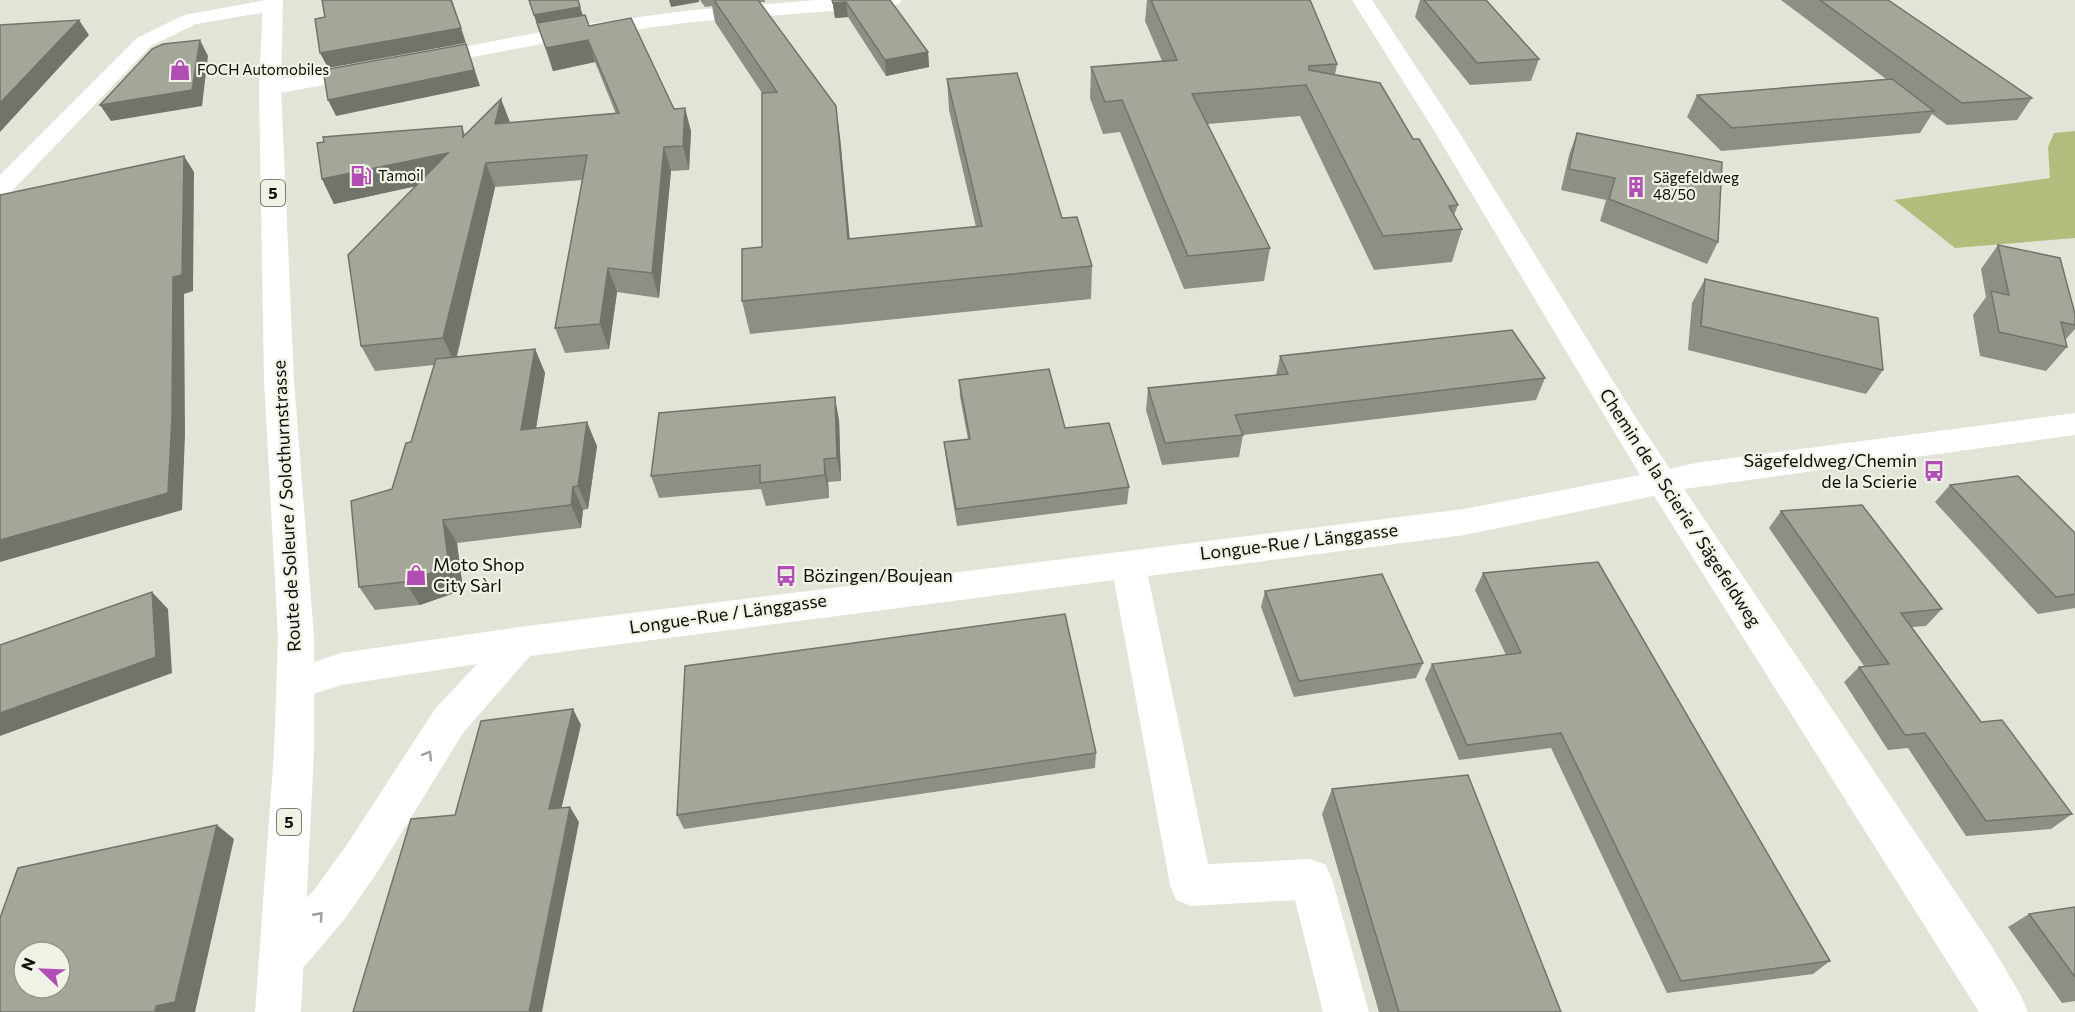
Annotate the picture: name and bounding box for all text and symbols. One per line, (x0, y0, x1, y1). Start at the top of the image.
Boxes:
shop icon: FOCH Automobiles (168, 58, 192, 82)
place label: FOCH Automobiles (197, 60, 329, 78)
fuel station icon: Tamoil (349, 164, 373, 188)
place label: Tamoil (378, 166, 424, 184)
place label: Sägefeldweg 48/50 (1653, 168, 1739, 203)
building icon: Sägefeldweg 48/50 (1624, 175, 1648, 199)
road number: 5 (261, 180, 285, 206)
street label: Route de Soleure / Solothurnstrasse (267, 360, 305, 652)
street label: Chemin de la Scierie / Sägefeldweg (1595, 384, 1766, 631)
place label: Sägefeldweg/Chemin de la Scierie (1743, 449, 1917, 492)
bus stop icon: Sägefeldweg/Chemin de la Scierie (1922, 459, 1946, 483)
street label: Longue-Rue / Länggasse (1199, 518, 1399, 564)
place label: Moto Shop City Sàrl (433, 553, 525, 596)
shop icon: Moto Shop City Sàrl (404, 563, 428, 587)
bus stop icon: Bözingen/Boujean (774, 564, 798, 588)
place label: Bözingen/Boujean (803, 564, 953, 586)
street label: Longue-Rue / Länggasse (628, 588, 828, 638)
one-way arrow (420, 750, 431, 761)
road number: 5 (277, 809, 301, 835)
one-way arrow (312, 912, 323, 923)
north arrow (12, 940, 72, 1000)
text: N (17, 955, 39, 973)

